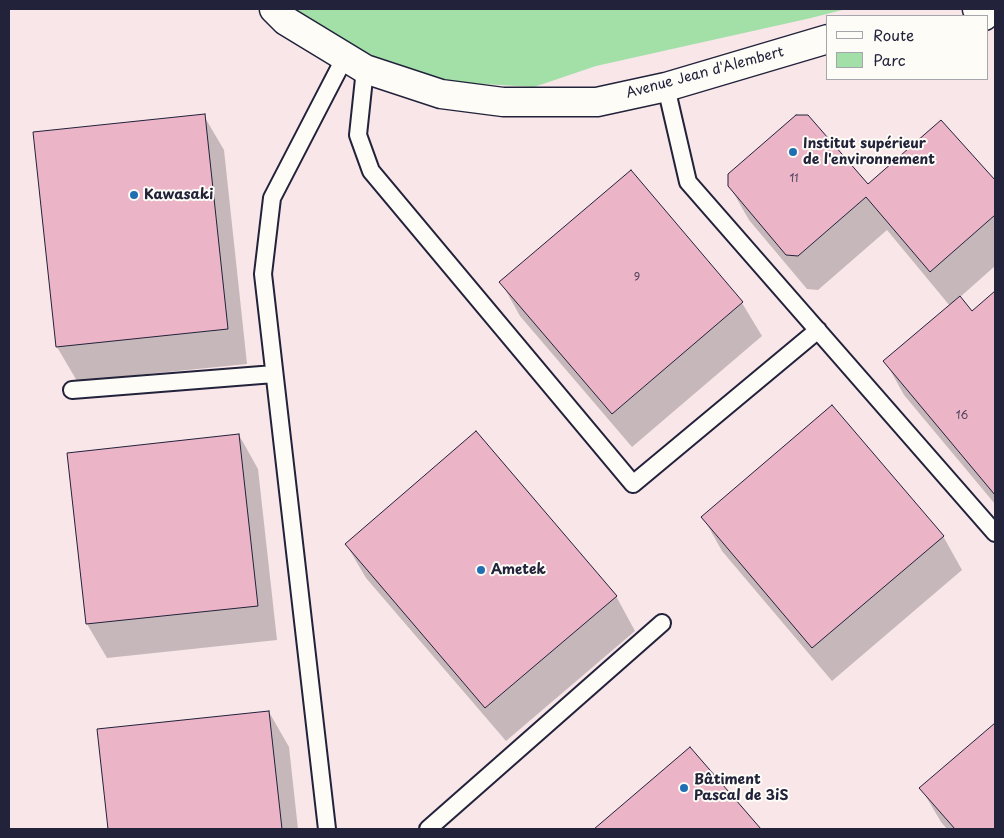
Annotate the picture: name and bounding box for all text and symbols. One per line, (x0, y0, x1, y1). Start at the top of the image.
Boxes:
legend (826, 15, 989, 80)
text: Route (873, 23, 914, 46)
street label: Avenue Jean d'Alembert (624, 44, 786, 102)
text: Parc (873, 48, 906, 71)
place label: Institut supérieur de l'environnement (803, 136, 935, 168)
marker: Institut supérieur de l'environnement (787, 146, 799, 158)
house number: 11 (789, 172, 799, 186)
place label: Kawasaki (144, 187, 213, 203)
marker: Kawasaki (128, 189, 140, 201)
house number: 9 (634, 271, 640, 285)
house number: 16 (956, 409, 968, 423)
place label: Ametek (491, 562, 546, 578)
marker: Ametek (475, 564, 487, 576)
place label: Bâtiment Pascal de 3iS (694, 772, 788, 804)
marker: Bâtiment Pascal de 3iS (678, 782, 690, 794)

